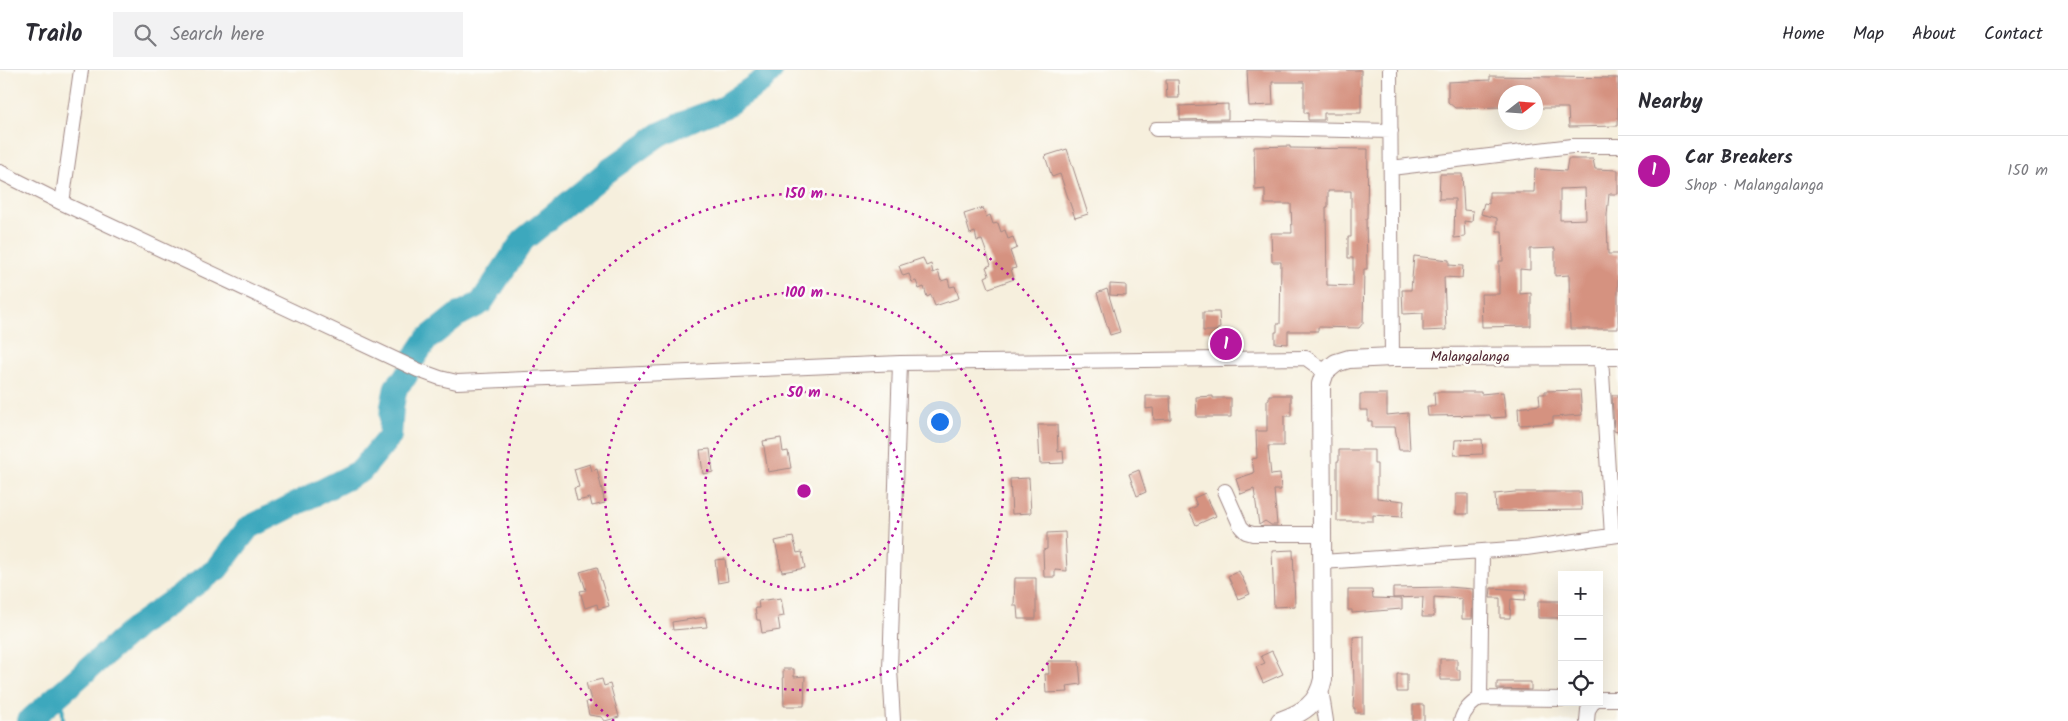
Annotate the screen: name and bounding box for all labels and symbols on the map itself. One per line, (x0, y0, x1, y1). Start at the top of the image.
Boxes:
north arrow (1498, 85, 1543, 130)
text: 150 m (785, 182, 823, 206)
text: 100 m (785, 281, 823, 305)
pin: 1 (1210, 325, 1242, 363)
street label: Malangalanga (1431, 346, 1509, 368)
text: 50 m (786, 381, 821, 405)
your location (927, 409, 953, 435)
centre of rings (795, 482, 813, 500)

